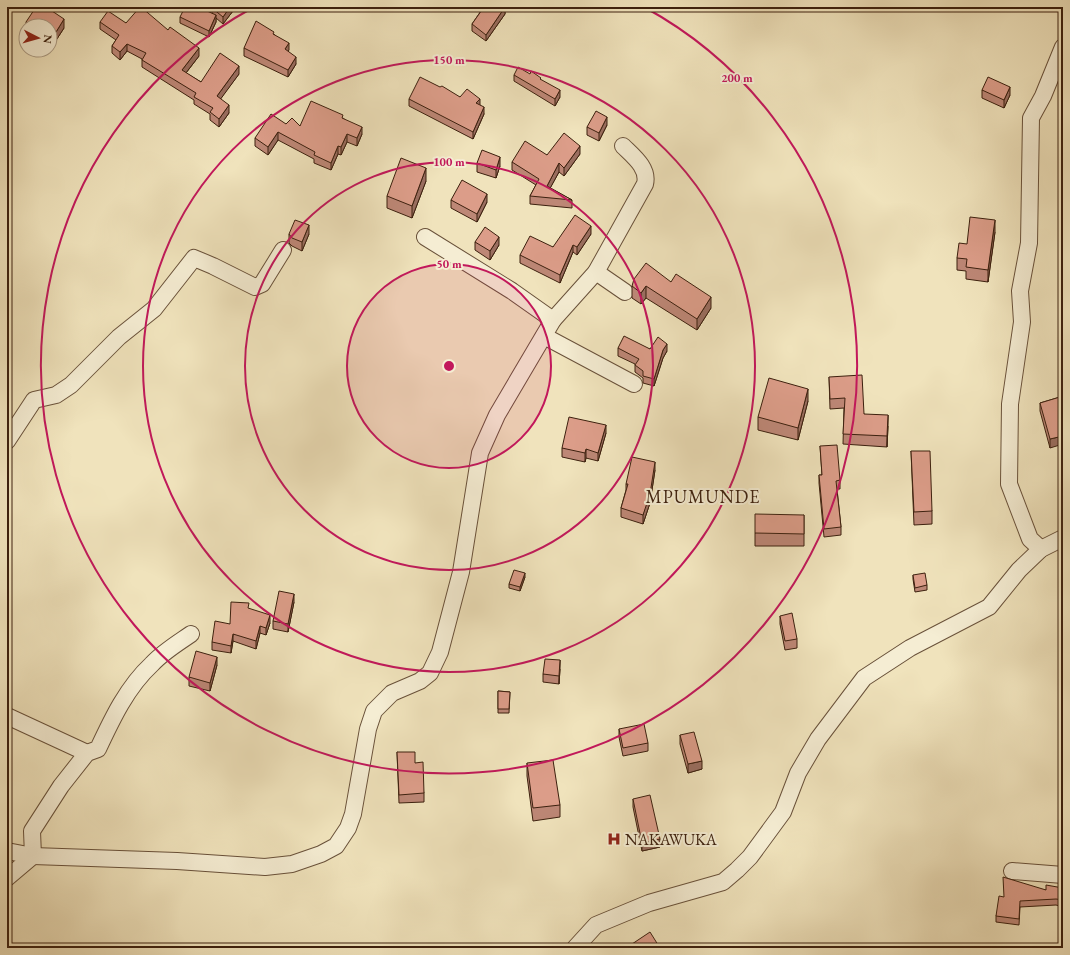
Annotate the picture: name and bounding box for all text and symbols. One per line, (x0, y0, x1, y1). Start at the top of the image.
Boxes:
north arrow (18, 18, 58, 58)
text: N (41, 34, 55, 44)
text: 150 m (433, 52, 465, 68)
text: 200 m (721, 70, 753, 86)
text: 100 m (433, 154, 465, 170)
text: 50 m (436, 256, 462, 272)
centre of rings (442, 359, 456, 373)
district label: MPUMUNDE (646, 485, 760, 508)
place label: NAKAWUKA (625, 829, 718, 850)
hospital icon: NAKAWUKA (606, 831, 622, 847)

